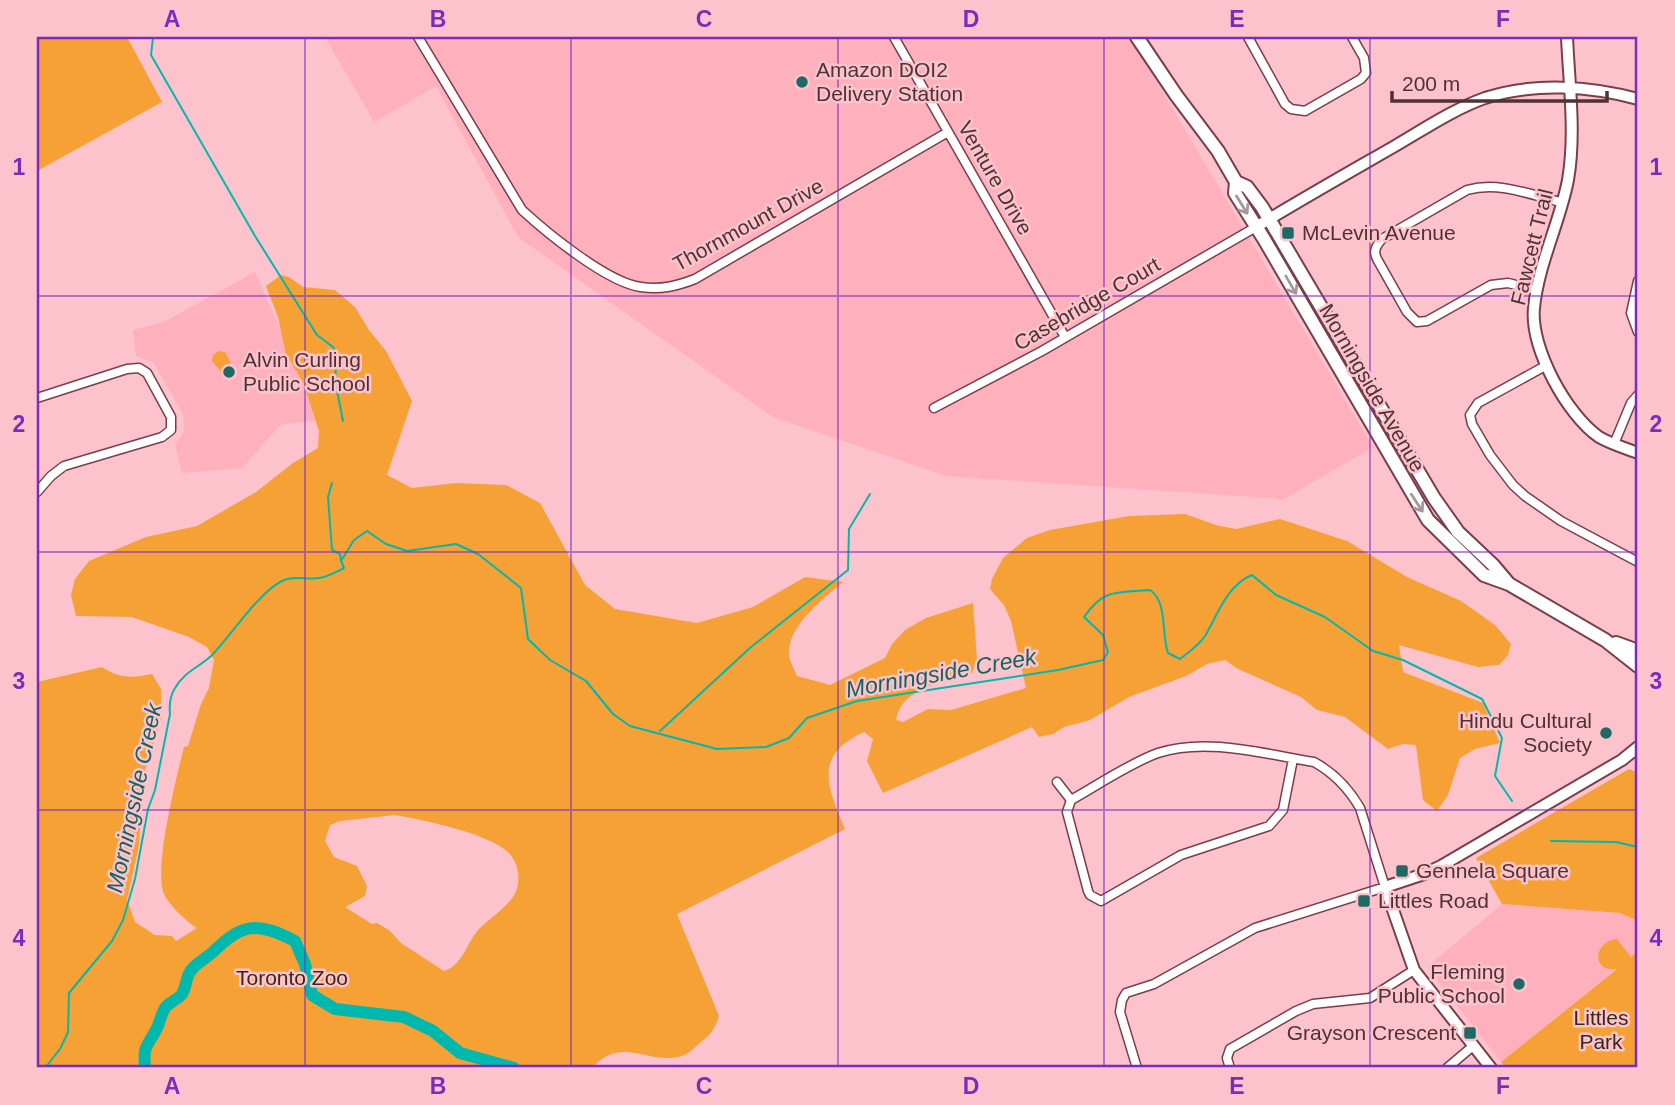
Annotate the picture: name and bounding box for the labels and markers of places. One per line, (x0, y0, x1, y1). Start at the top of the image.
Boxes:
place label: Amazon DOI2 Delivery Station (816, 58, 963, 105)
marker: Amazon DOI2 Delivery Station (794, 74, 810, 90)
place label: McLevin Avenue (1302, 221, 1456, 244)
marker: McLevin Avenue (1280, 225, 1296, 241)
place label: Alvin Curling Public School (243, 348, 370, 395)
marker: Alvin Curling Public School (221, 364, 237, 380)
place label: Hindu Cultural Society (1459, 709, 1592, 756)
marker: Hindu Cultural Society (1598, 725, 1614, 741)
place label: Gennela Square (1416, 859, 1569, 882)
marker: Gennela Square (1394, 863, 1410, 879)
place label: Littles Road (1378, 889, 1489, 912)
marker: Littles Road (1356, 893, 1372, 909)
place label: Fleming Public School (1378, 960, 1505, 1007)
marker: Fleming Public School (1511, 976, 1527, 992)
place label: Grayson Crescent (1287, 1021, 1456, 1044)
marker: Grayson Crescent (1462, 1025, 1478, 1041)

